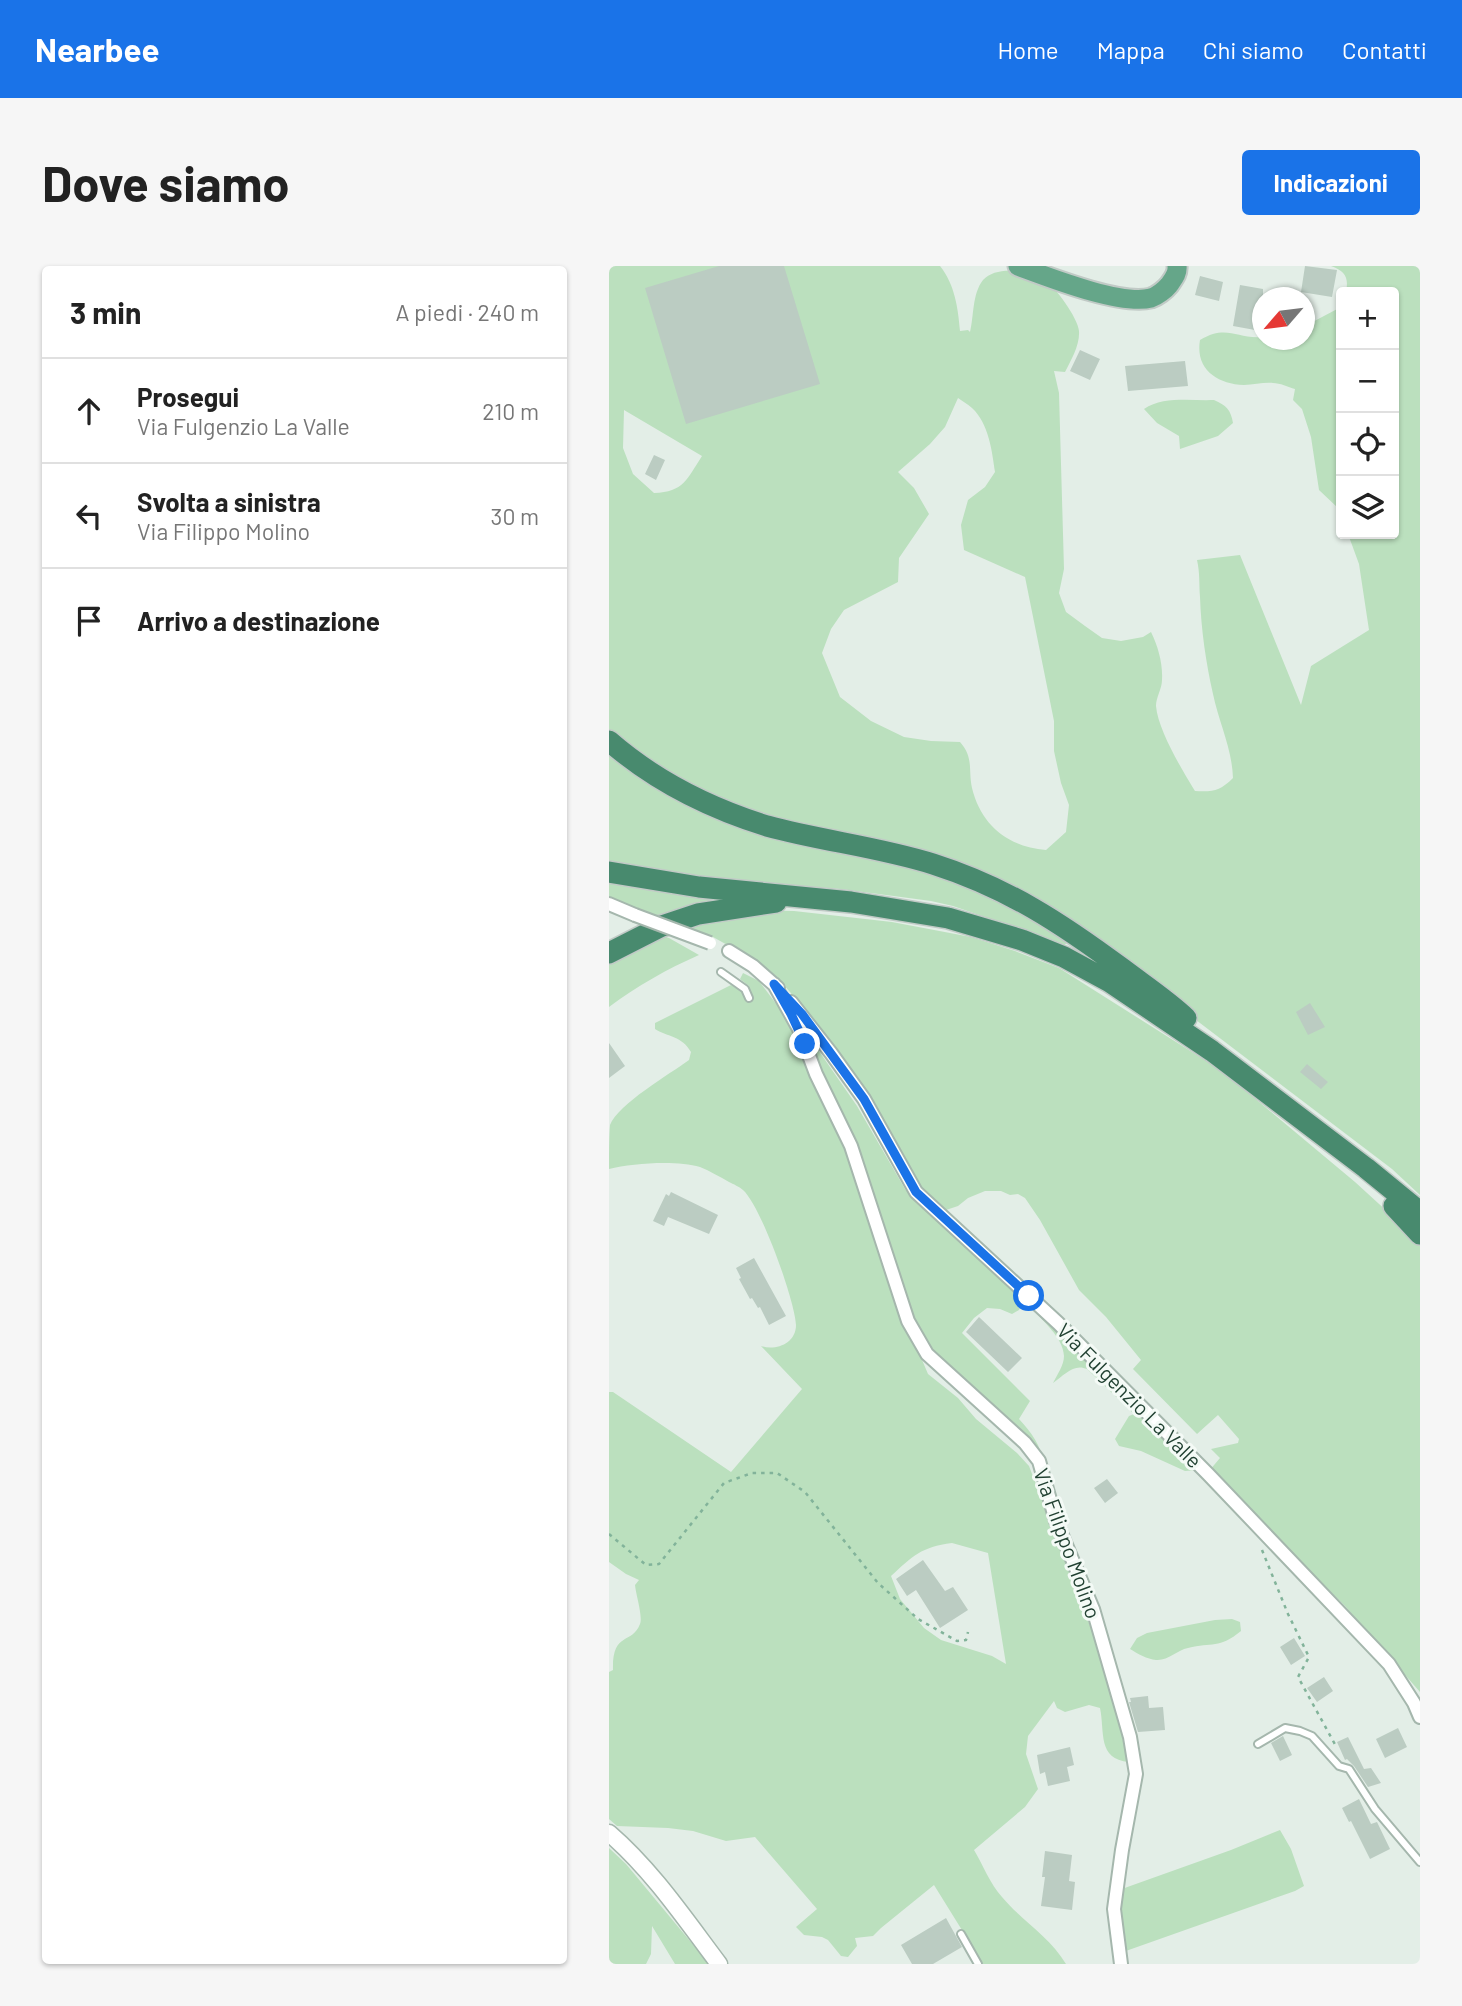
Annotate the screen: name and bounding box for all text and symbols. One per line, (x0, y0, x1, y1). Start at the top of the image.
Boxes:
text: Nearbee (35, 29, 159, 69)
text: Home (997, 35, 1059, 64)
text: Mappa (1097, 35, 1165, 64)
text: Chi siamo (1203, 35, 1304, 64)
text: Contatti (1342, 35, 1427, 64)
button: Indicazioni (1242, 150, 1420, 215)
text: Dove siamo (42, 153, 290, 212)
north arrow (1252, 287, 1315, 350)
map controls (1336, 287, 1399, 539)
button: + (1336, 287, 1399, 350)
text: 3 min (70, 294, 141, 330)
text: A piedi · 240 m (396, 298, 539, 326)
button: − (1336, 350, 1399, 413)
text: Prosegui (137, 381, 239, 412)
icon: ahead (70, 392, 108, 430)
text: 210 m (482, 397, 539, 425)
text: Via Fulgenzio La Valle (137, 412, 350, 440)
button: locate (1336, 413, 1399, 476)
button: layers (1336, 476, 1399, 539)
text: Svolta a sinistra (137, 486, 321, 517)
icon: left (70, 497, 108, 535)
text: 30 m (491, 502, 539, 530)
text: Via Filippo Molino (137, 517, 310, 545)
icon: arrive (70, 602, 108, 640)
text: Arrivo a destinazione (137, 605, 380, 636)
route end (789, 1028, 820, 1059)
route start (1013, 1280, 1044, 1311)
street label: Via Fulgenzio La Valle (1052, 1317, 1208, 1473)
street label: Via Filippo Molino (1029, 1464, 1107, 1622)

